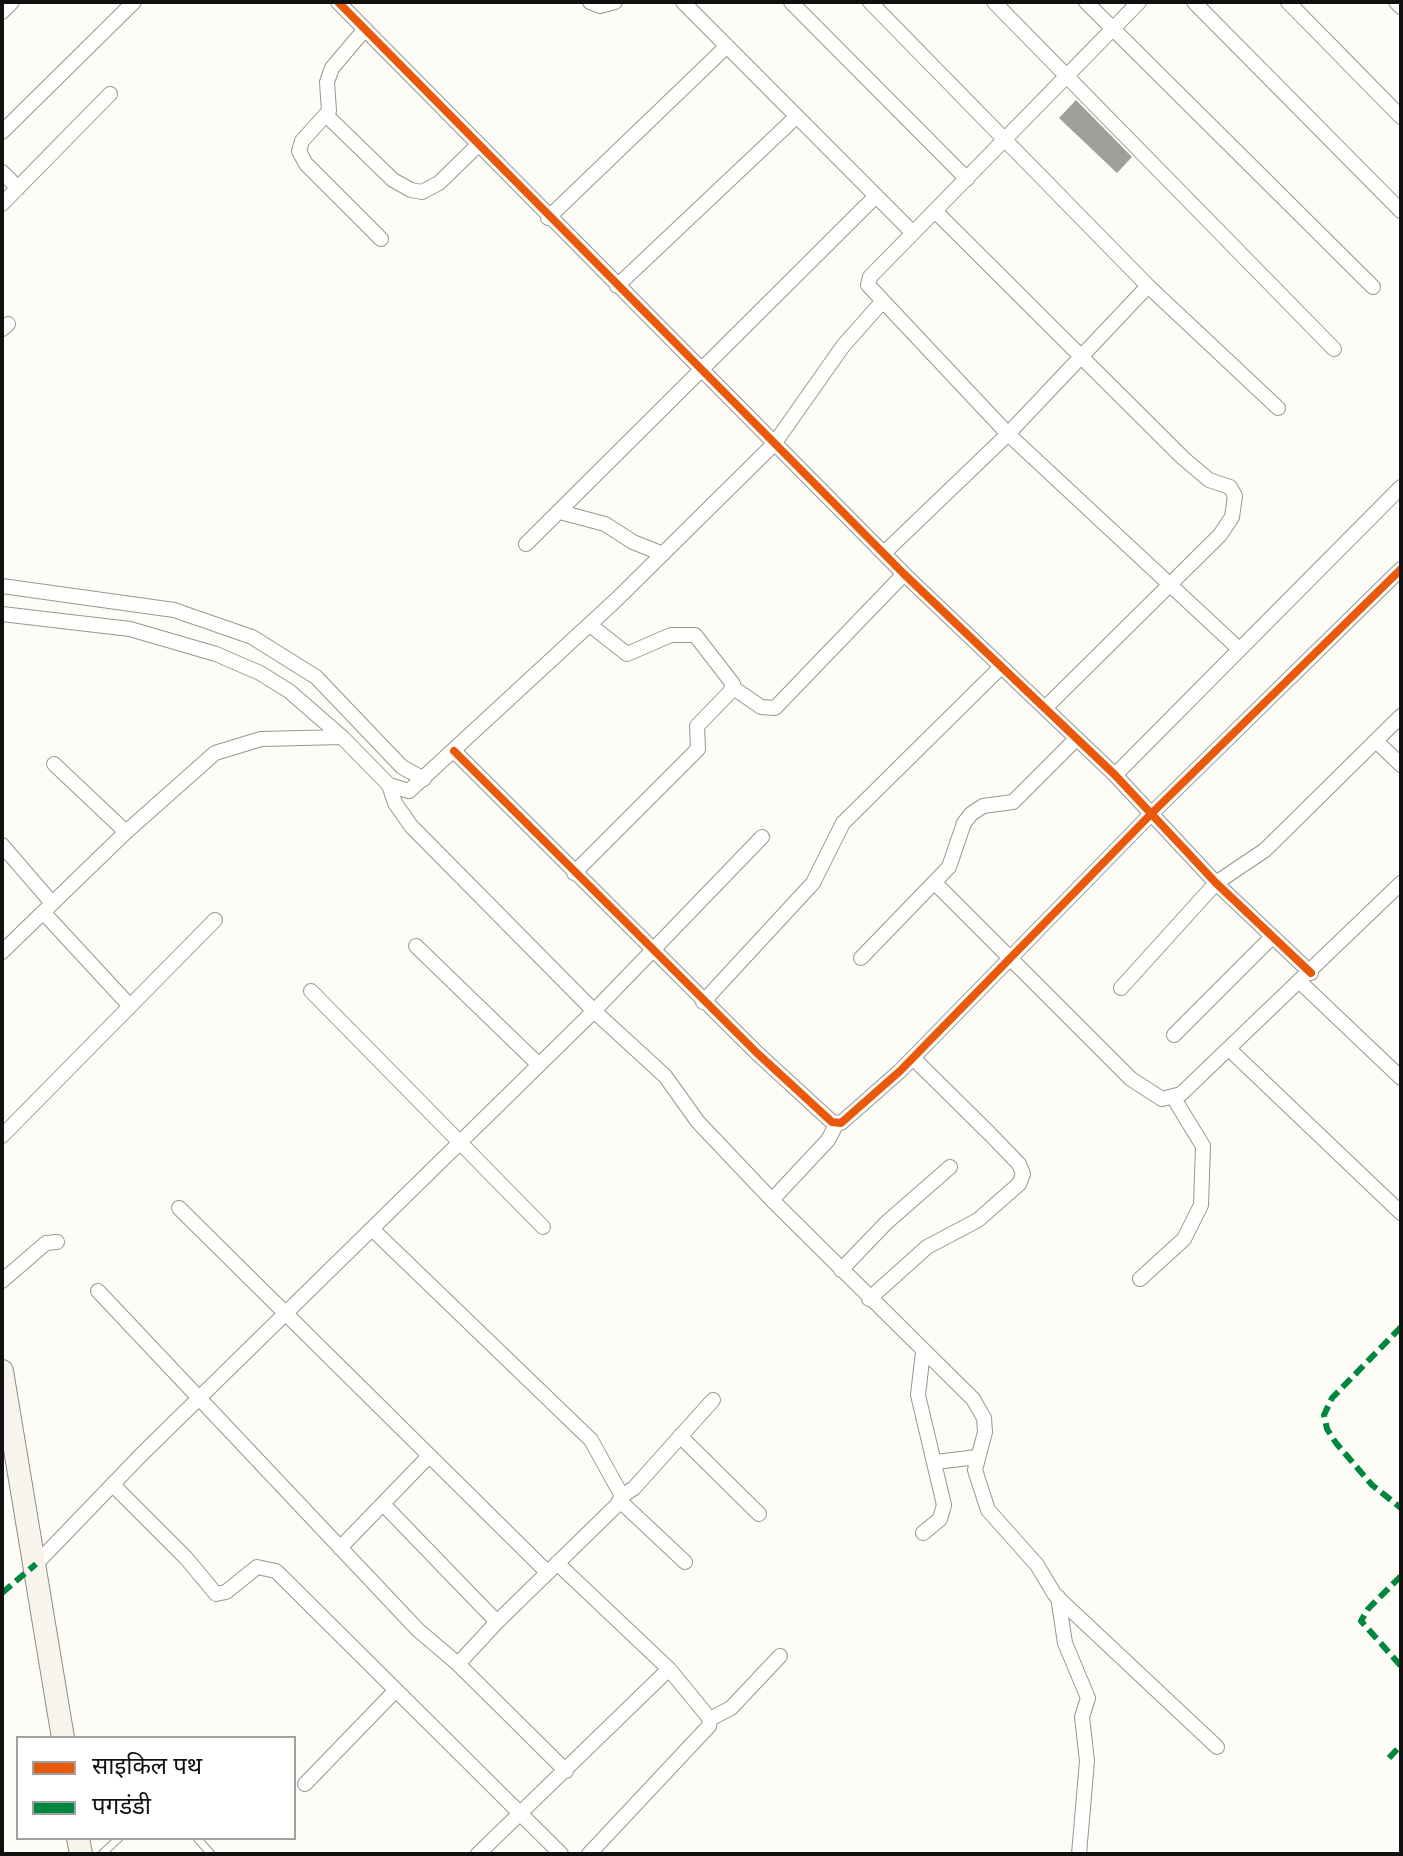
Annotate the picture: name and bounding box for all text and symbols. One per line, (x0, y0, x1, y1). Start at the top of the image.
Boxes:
legend (16, 1736, 296, 1840)
text: साइकिल पथ (92, 1752, 202, 1780)
text: पगडंडी (92, 1792, 151, 1820)

